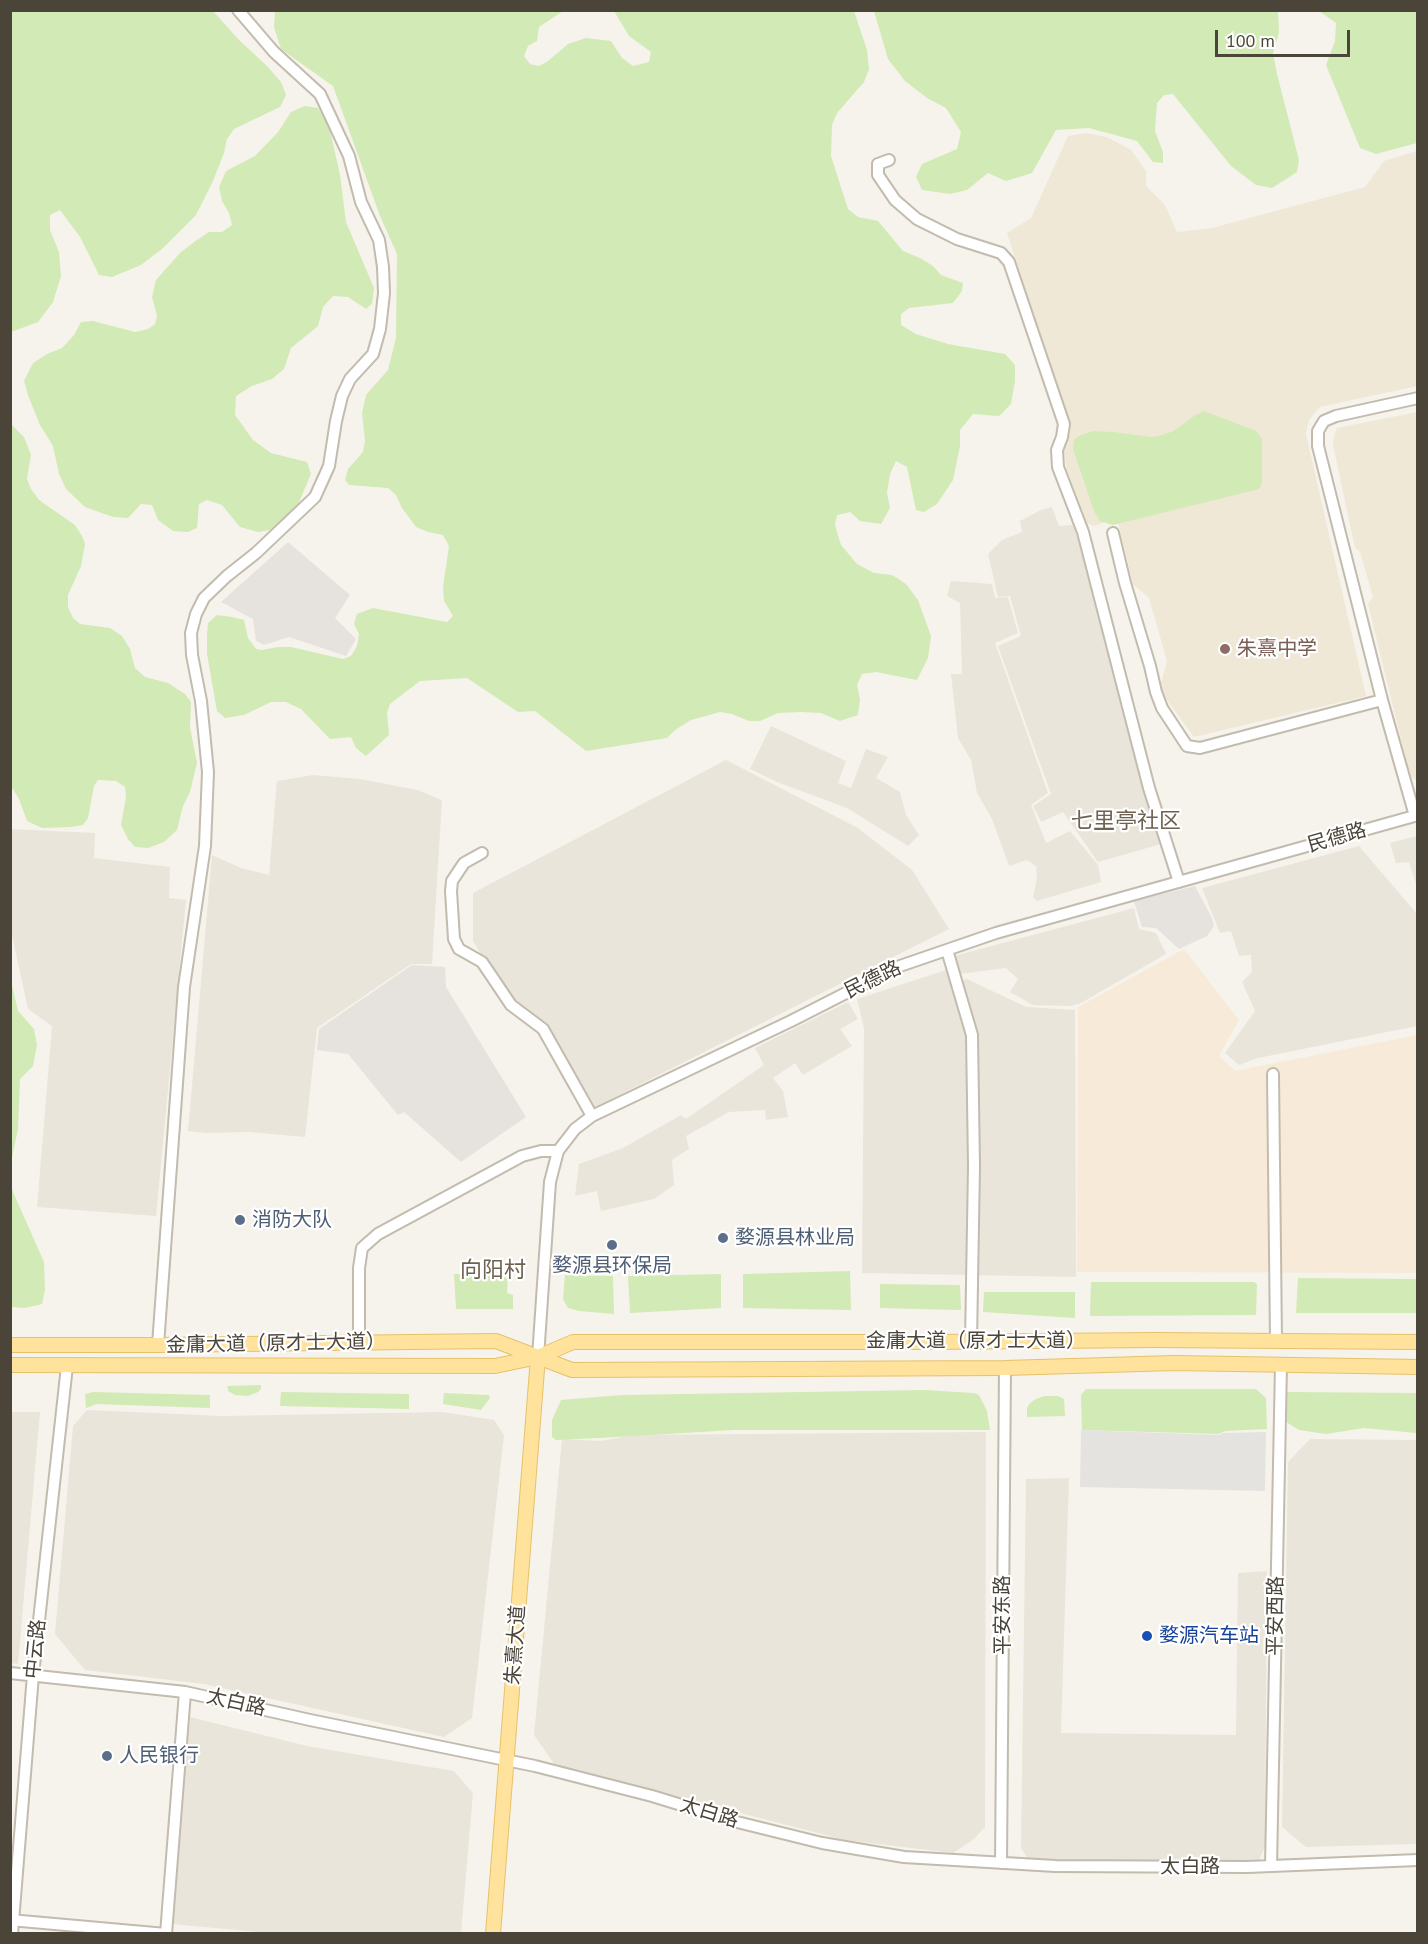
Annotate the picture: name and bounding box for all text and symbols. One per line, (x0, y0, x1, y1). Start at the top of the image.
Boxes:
scale bar (1218, 18, 1353, 56)
text: 100 m (1226, 29, 1275, 52)
place label: 朱熹中学 (1237, 637, 1317, 661)
marker: 朱熹中学 (1218, 642, 1232, 656)
district label: 七里亭社区 (1071, 809, 1181, 835)
street label: 民德路 (1305, 818, 1369, 858)
street label: 民德路 (841, 956, 905, 1004)
place label: 消防大队 (252, 1208, 332, 1232)
marker: 消防大队 (233, 1213, 247, 1227)
place label: 婺源县林业局 (735, 1226, 855, 1250)
marker: 婺源县林业局 (716, 1231, 730, 1245)
marker: 婺源县环保局 (605, 1238, 619, 1252)
place label: 婺源县环保局 (552, 1254, 672, 1278)
district label: 向阳村 (460, 1258, 526, 1284)
street label: 金庸大道（原才士大道） (866, 1329, 1086, 1353)
street label: 金庸大道（原才士大道） (166, 1330, 386, 1358)
street label: 平安东路 (991, 1575, 1015, 1655)
street label: 平安西路 (1263, 1576, 1289, 1656)
street label: 朱熹大道 (501, 1604, 531, 1686)
street label: 中云路 (21, 1618, 51, 1680)
place label: 婺源汽车站 (1159, 1624, 1259, 1648)
marker: 婺源汽车站 (1140, 1629, 1154, 1643)
street label: 太白路 (204, 1685, 268, 1721)
place label: 人民银行 (119, 1744, 199, 1768)
marker: 人民银行 (100, 1749, 114, 1763)
street label: 太白路 (677, 1793, 741, 1833)
street label: 太白路 (1160, 1855, 1220, 1879)

